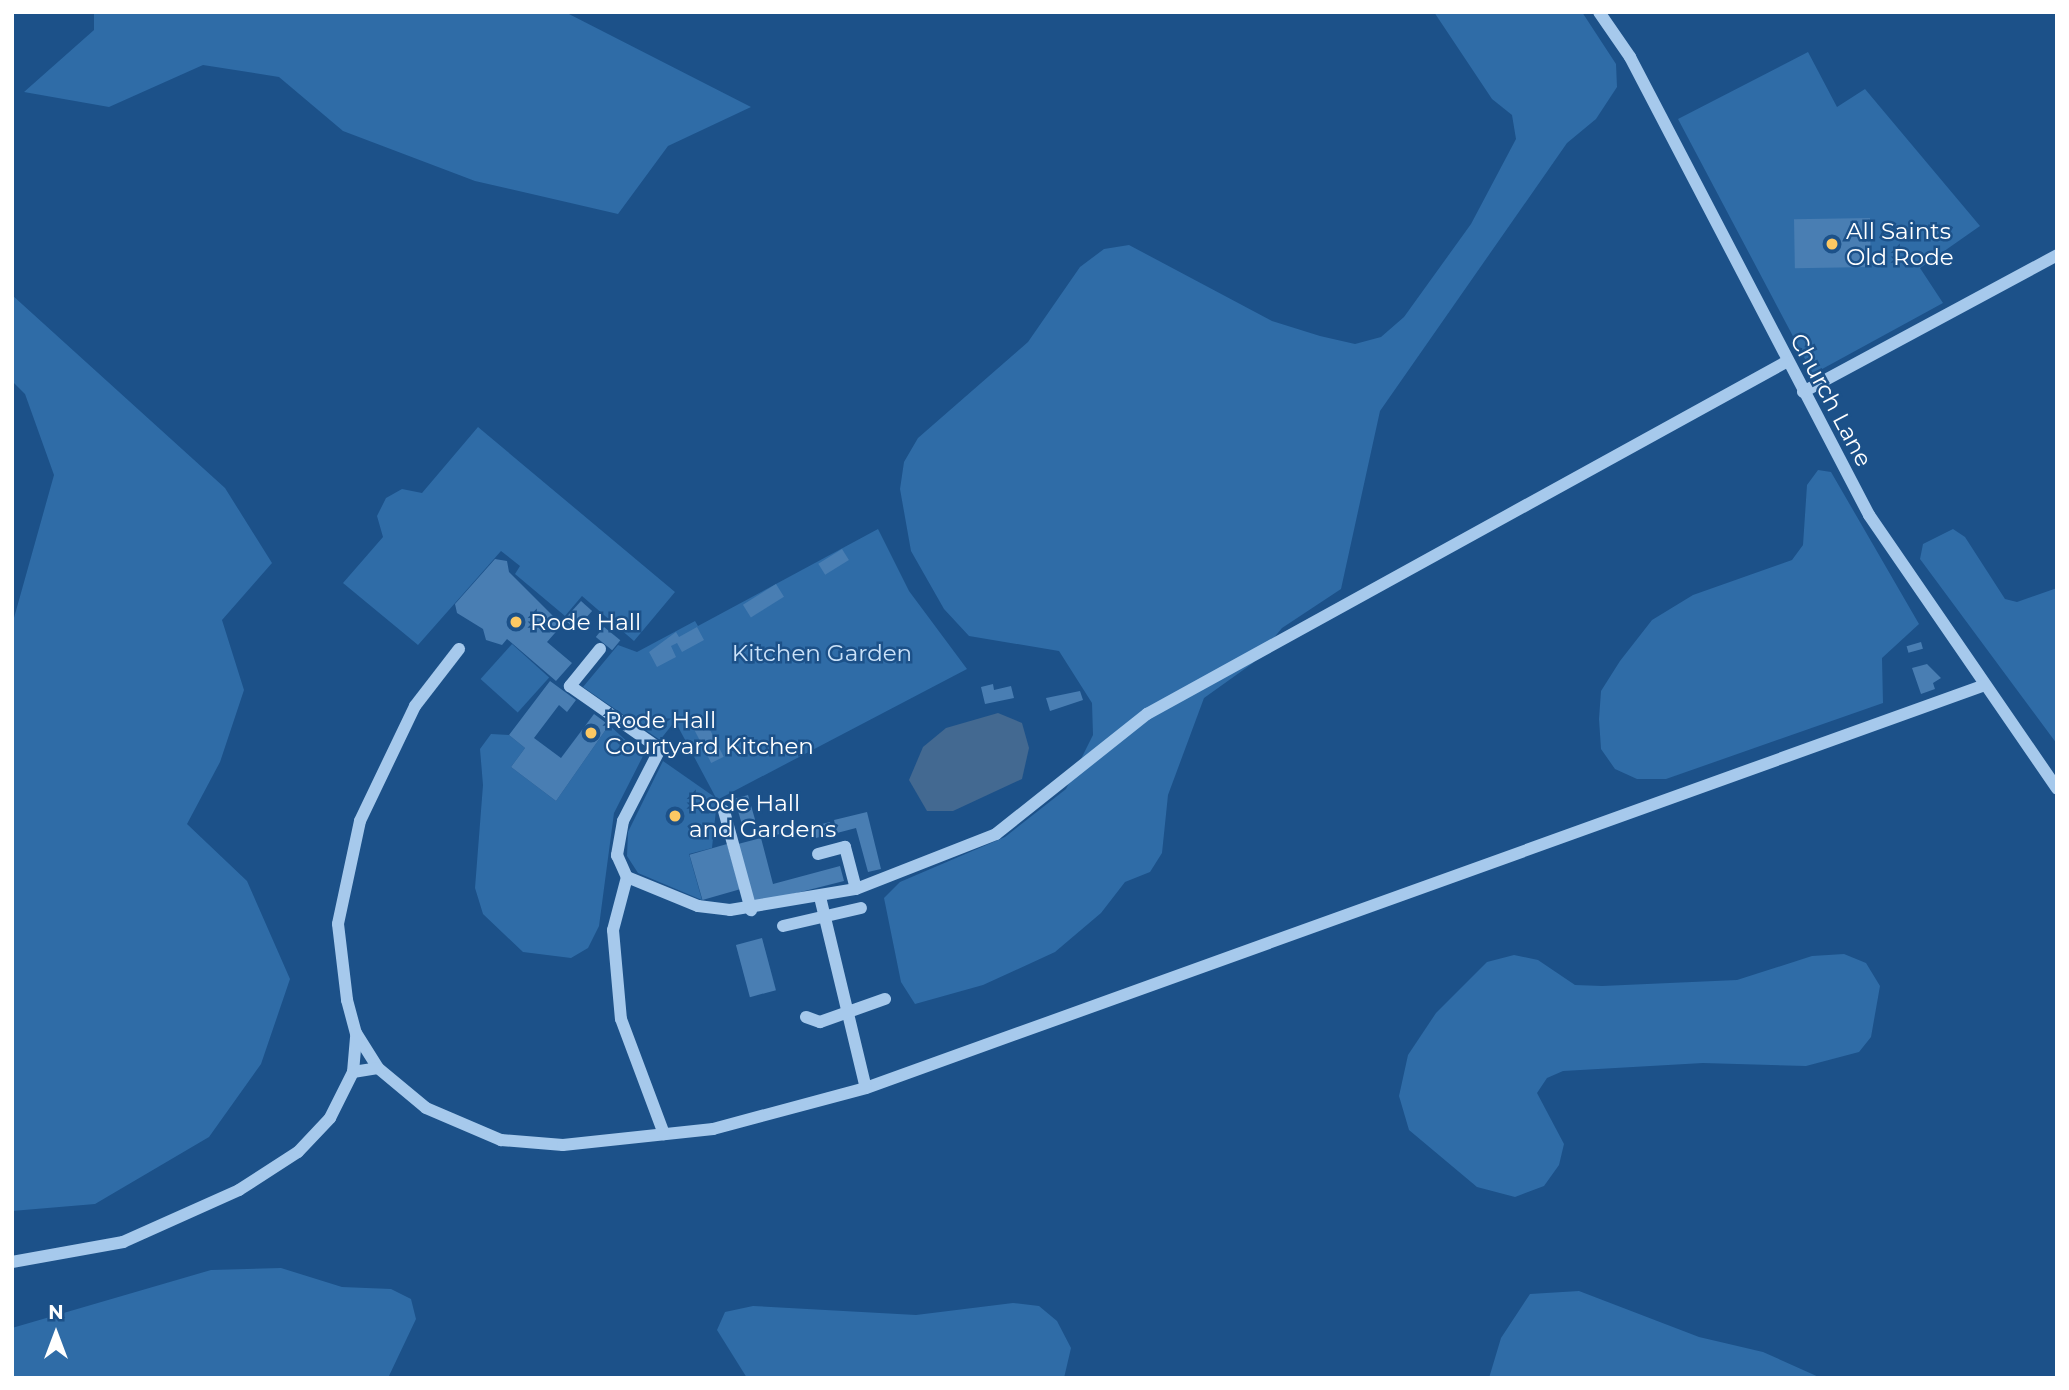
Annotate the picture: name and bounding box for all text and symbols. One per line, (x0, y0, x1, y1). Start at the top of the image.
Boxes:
place label: All Saints Old Rode (1846, 217, 1954, 271)
marker: All Saints Old Rode (1824, 236, 1840, 252)
street label: Church Lane (1784, 329, 1878, 471)
place label: Rode Hall (530, 608, 641, 636)
marker: Rode Hall (508, 614, 524, 630)
park label: Kitchen Garden (732, 639, 912, 667)
place label: Rode Hall Courtyard Kitchen (605, 706, 814, 760)
marker: Rode Hall Courtyard Kitchen (583, 725, 599, 741)
place label: Rode Hall and Gardens (689, 789, 836, 843)
marker: Rode Hall and Gardens (667, 808, 683, 824)
north arrow (21, 1299, 91, 1369)
text: N (48, 1301, 64, 1324)

